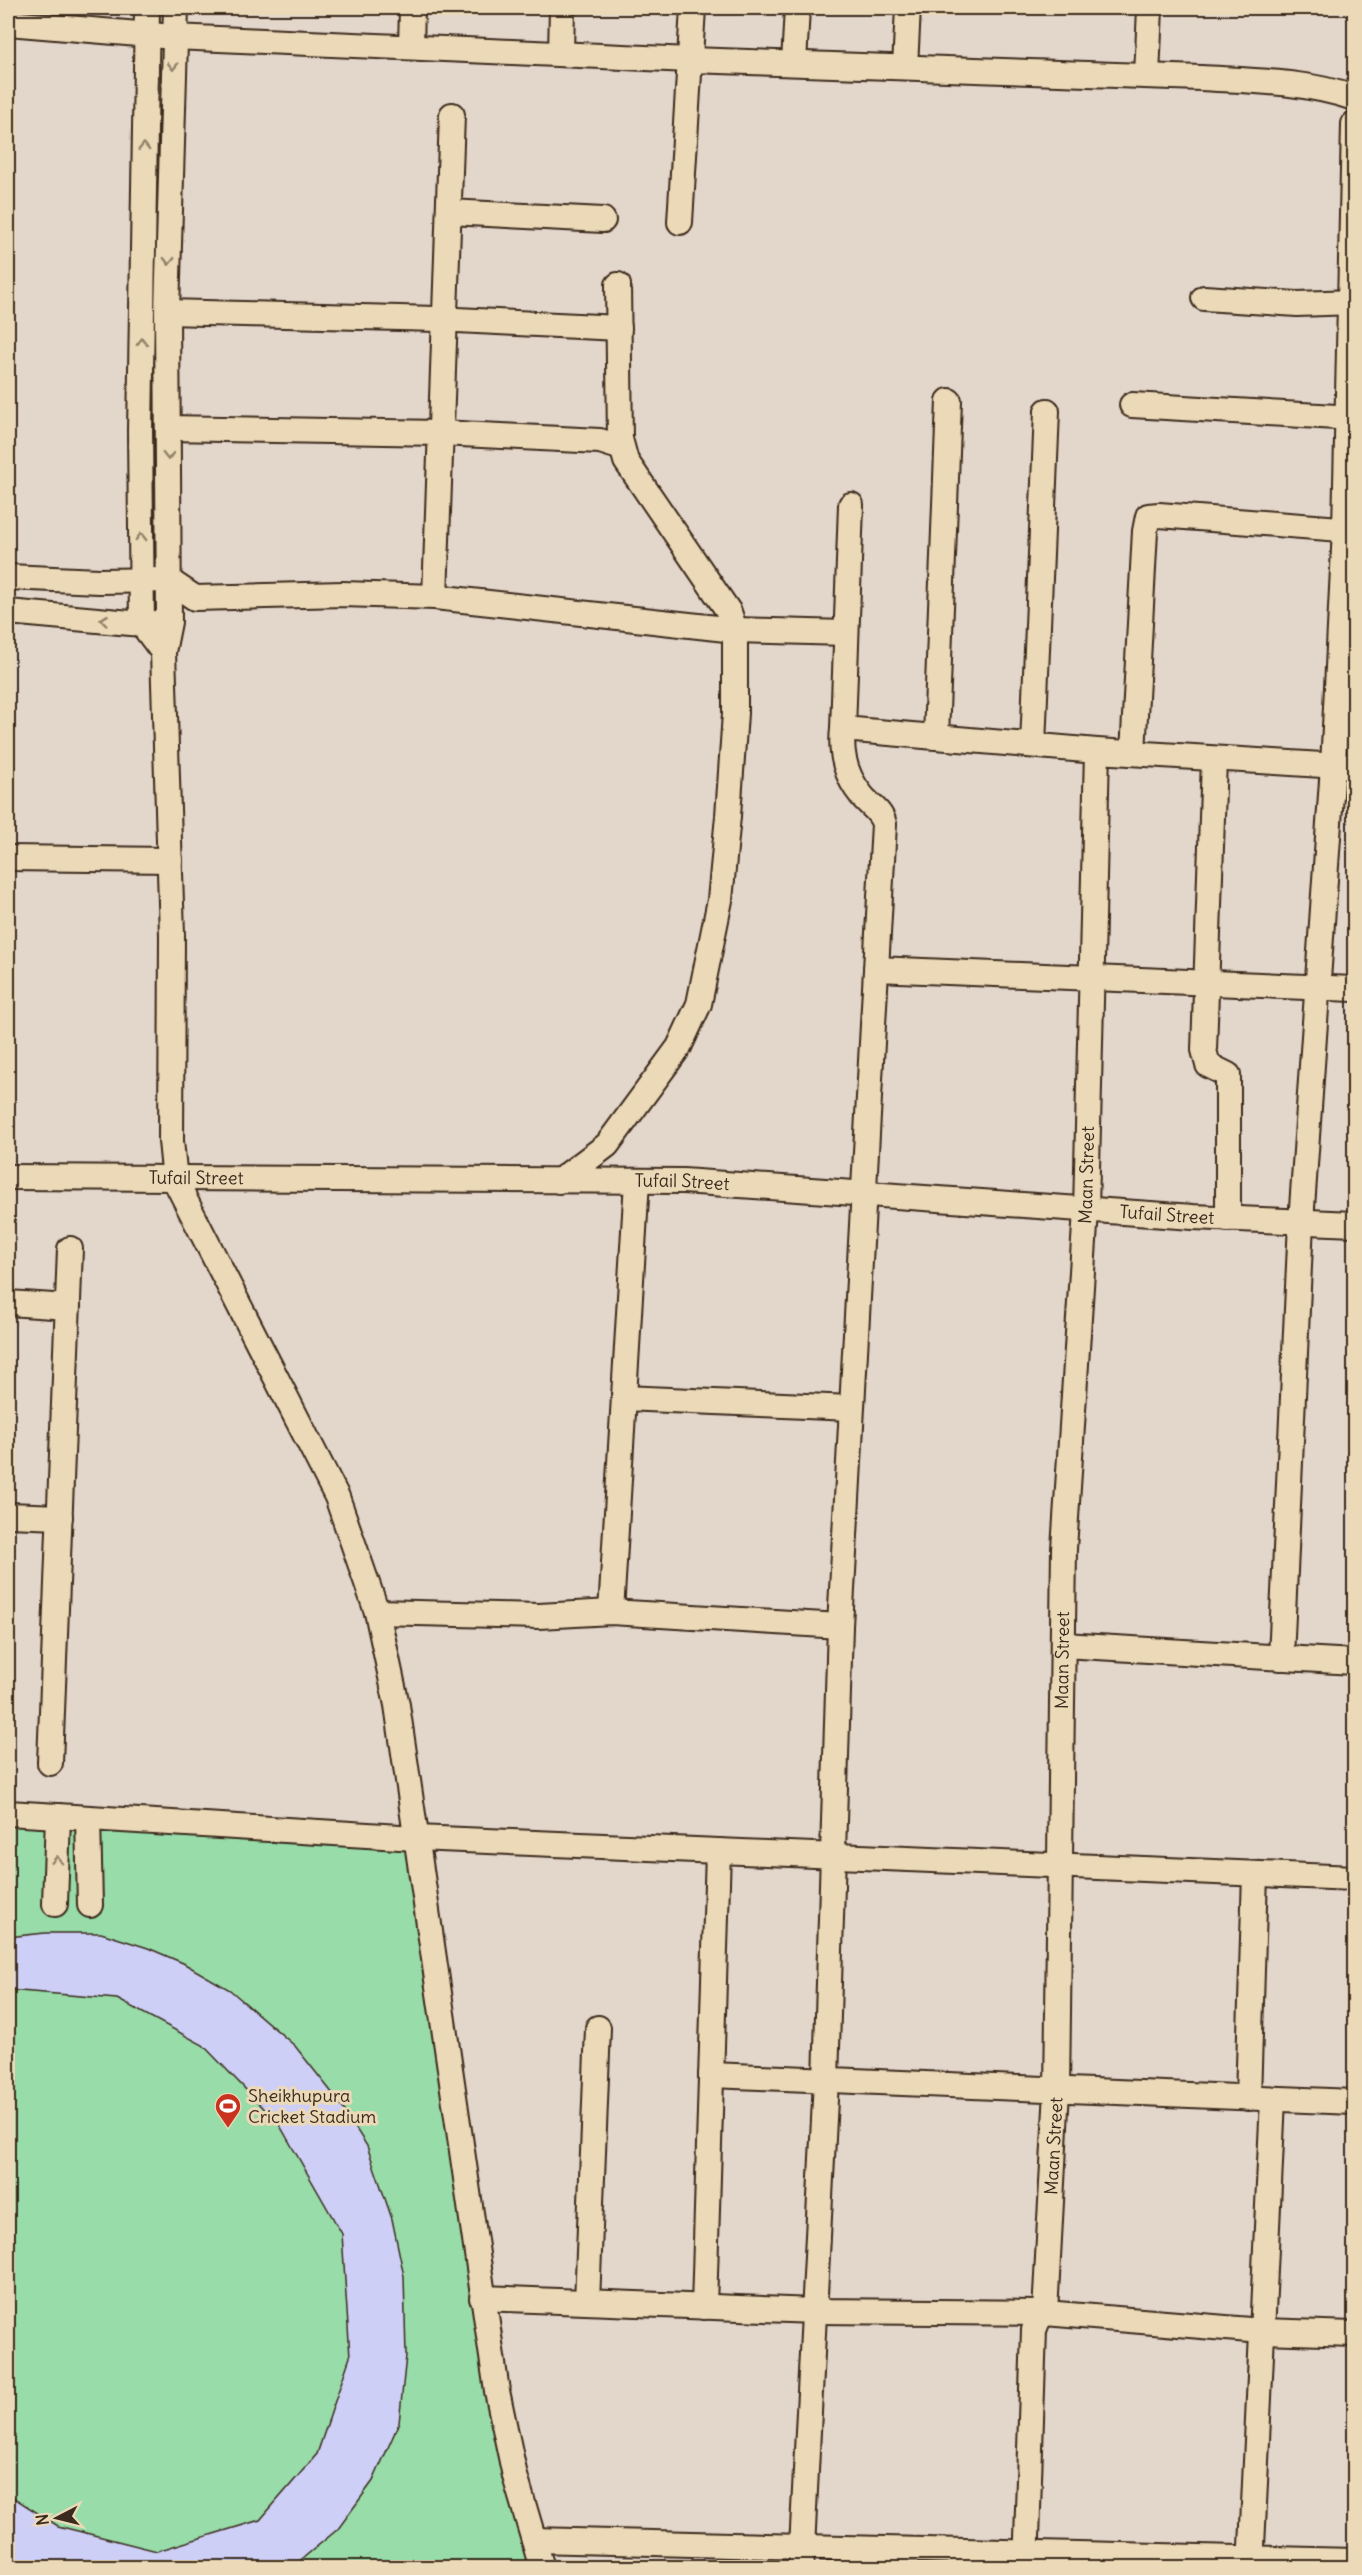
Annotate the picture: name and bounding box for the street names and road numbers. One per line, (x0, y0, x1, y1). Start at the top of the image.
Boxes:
street label: Maan Street (1073, 1126, 1099, 1224)
street label: Tufail Street (148, 1166, 244, 1189)
street label: Tufail Street (634, 1169, 730, 1195)
street label: Tufail Street (1119, 1200, 1215, 1229)
street label: Maan Street (1050, 1611, 1074, 1709)
street label: Maan Street (1039, 2097, 1068, 2195)

